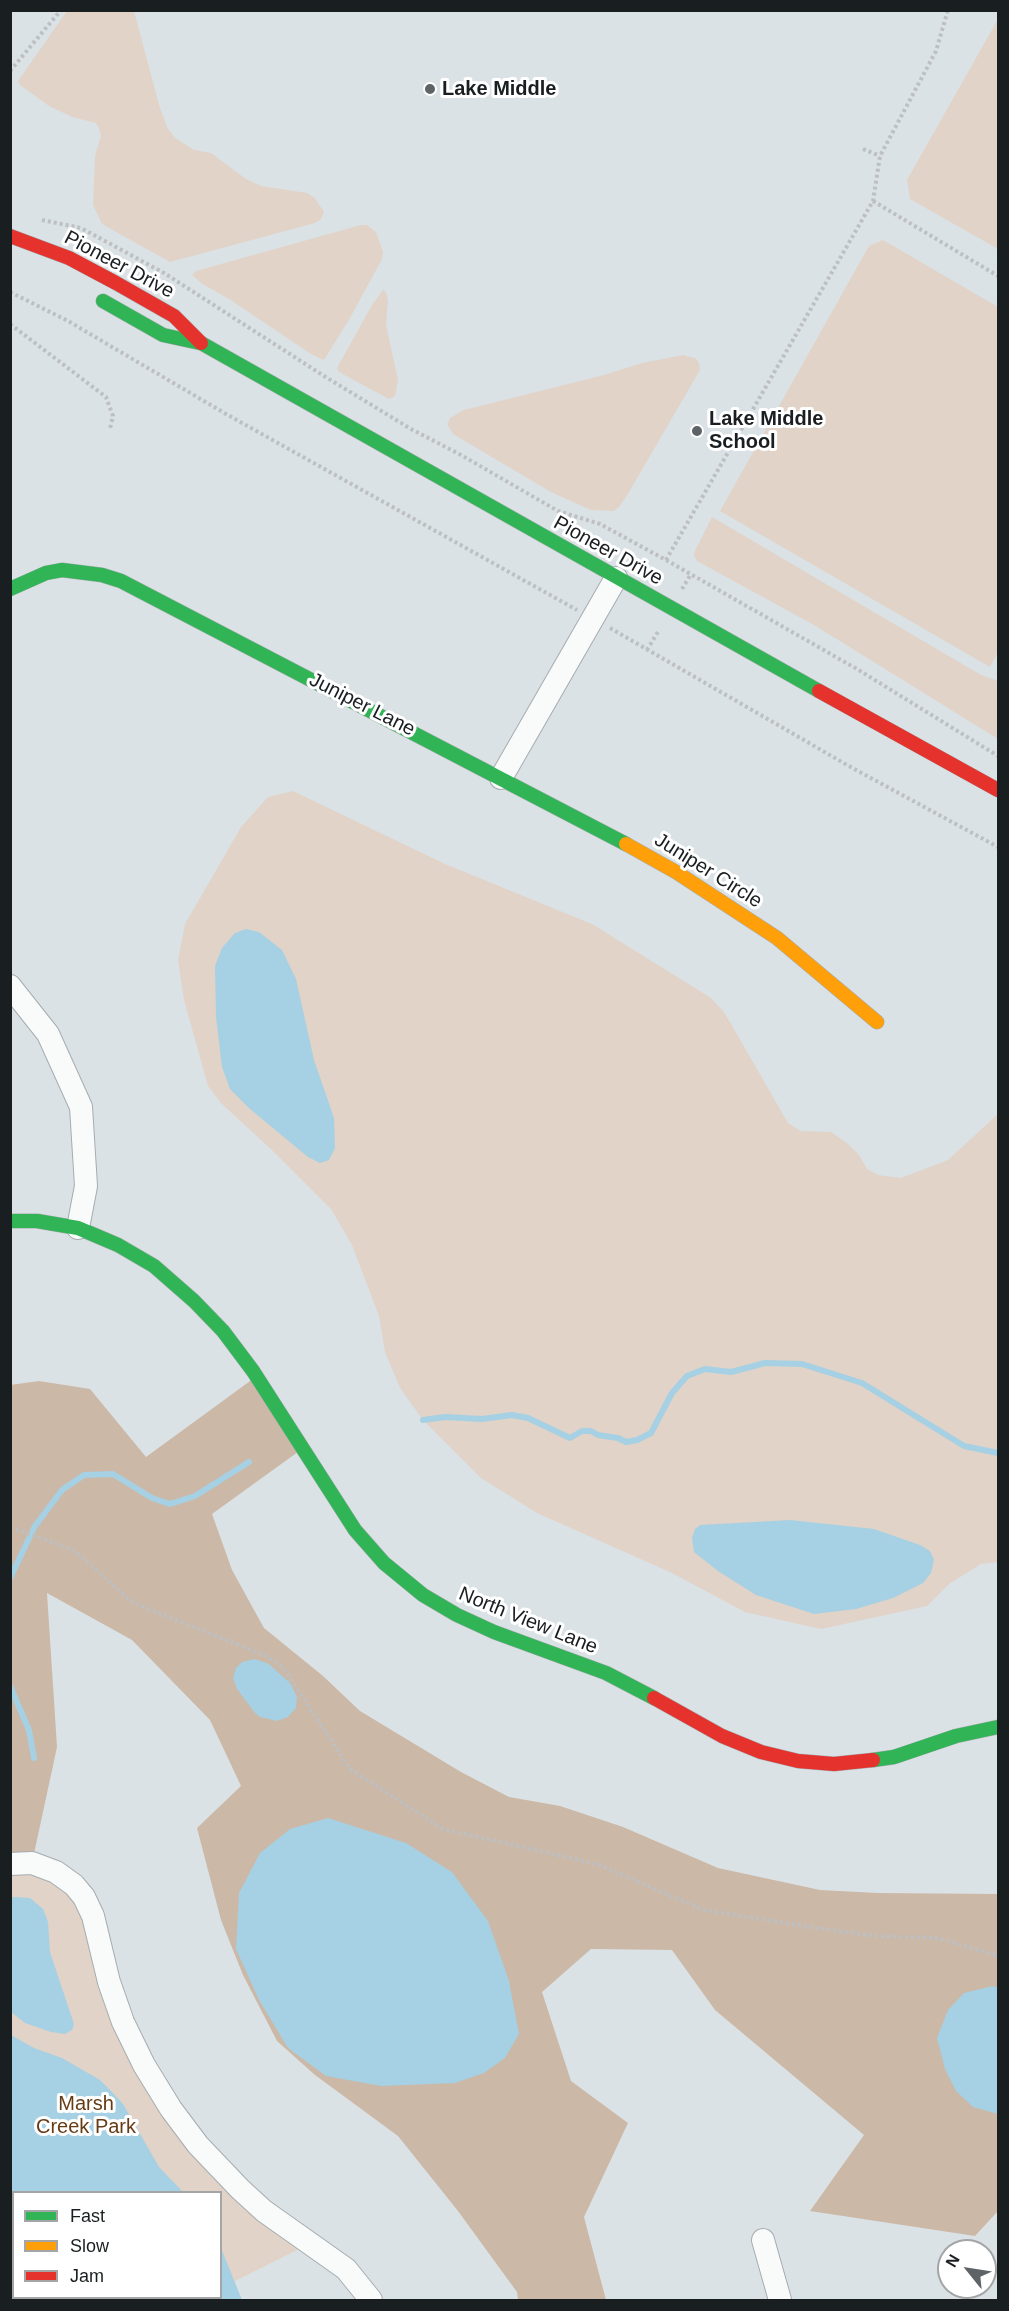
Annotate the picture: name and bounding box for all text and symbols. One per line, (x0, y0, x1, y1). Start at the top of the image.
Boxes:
place label: Lake Middle (442, 77, 556, 101)
marker: Lake Middle (423, 82, 437, 96)
street label: Pioneer Drive (60, 226, 178, 304)
place label: Lake Middle School (709, 407, 823, 454)
marker: Lake Middle School (690, 424, 704, 438)
street label: Pioneer Drive (549, 511, 667, 591)
street label: Juniper Lane (305, 668, 419, 742)
street label: Juniper Circle (650, 828, 766, 914)
street label: North View Lane (455, 1582, 601, 1660)
park label: Marsh Creek Park (36, 2092, 136, 2139)
legend (12, 2191, 222, 2299)
text: Fast (70, 2206, 105, 2226)
text: Slow (70, 2236, 109, 2256)
north arrow (937, 2239, 997, 2299)
text: N (942, 2251, 963, 2270)
text: Jam (70, 2266, 104, 2286)

